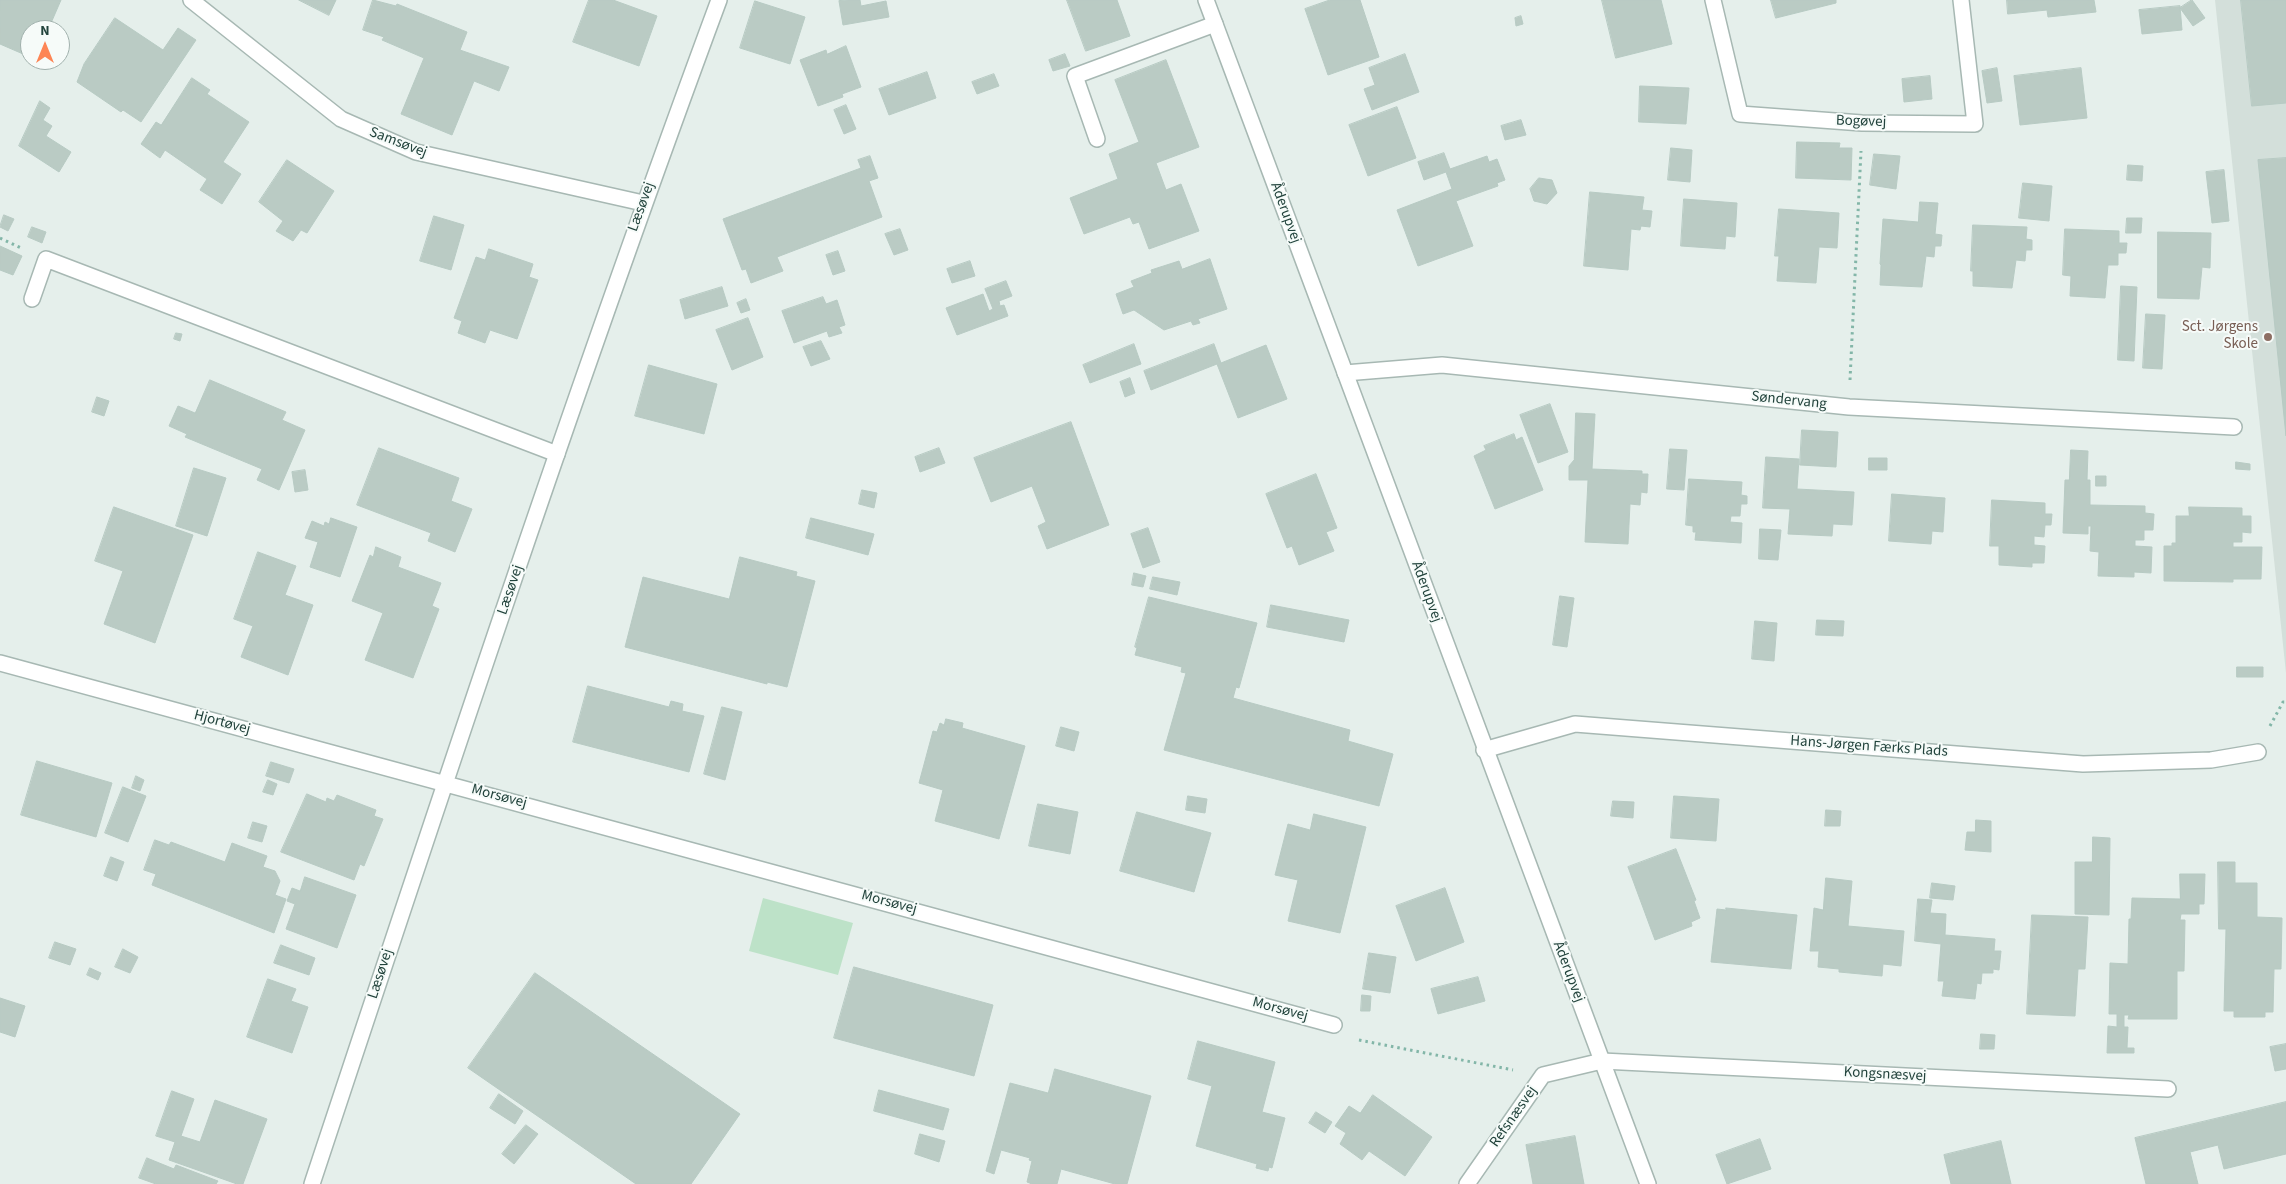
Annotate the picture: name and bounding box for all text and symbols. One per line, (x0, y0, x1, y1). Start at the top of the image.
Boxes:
north arrow (20, 20, 70, 70)
text: N (40, 21, 50, 41)
street label: Bogøvej (1835, 112, 1887, 132)
street label: Samsøvej (367, 124, 429, 162)
street label: Læsøvej (625, 180, 659, 234)
street label: Åderupvej (1266, 180, 1304, 246)
place label: Sct. Jørgens Skole (2182, 319, 2258, 354)
marker: Sct. Jørgens Skole (2262, 331, 2274, 343)
street label: Søndervang (1750, 388, 1828, 414)
street label: Åderupvej (1407, 559, 1445, 625)
street label: Læsøvej (494, 563, 528, 617)
street label: Hjortøvej (192, 707, 252, 739)
street label: Hans-Jørgen Færks Plads (1790, 733, 1948, 761)
street label: Morsøvej (469, 781, 529, 813)
street label: Morsøvej (859, 887, 919, 919)
street label: Åderupvej (1548, 939, 1588, 1005)
street label: Læsøvej (364, 947, 398, 1001)
street label: Morsøvej (1250, 994, 1310, 1026)
street label: Kongsnæsvej (1843, 1064, 1927, 1086)
street label: Refsnæsvej (1486, 1083, 1542, 1151)

